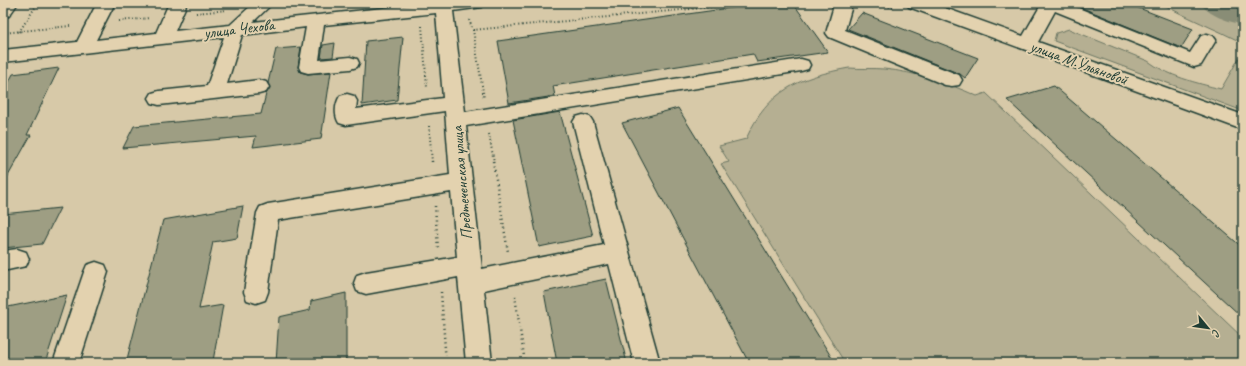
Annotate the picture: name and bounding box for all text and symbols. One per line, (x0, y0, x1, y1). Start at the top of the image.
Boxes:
street label: улица Чехова (202, 15, 277, 43)
street label: улица М.Ульяновой (1027, 36, 1132, 90)
street label: Предтеченская улица (447, 124, 477, 241)
north arrow (1188, 308, 1228, 348)
text: С (1209, 327, 1224, 340)

